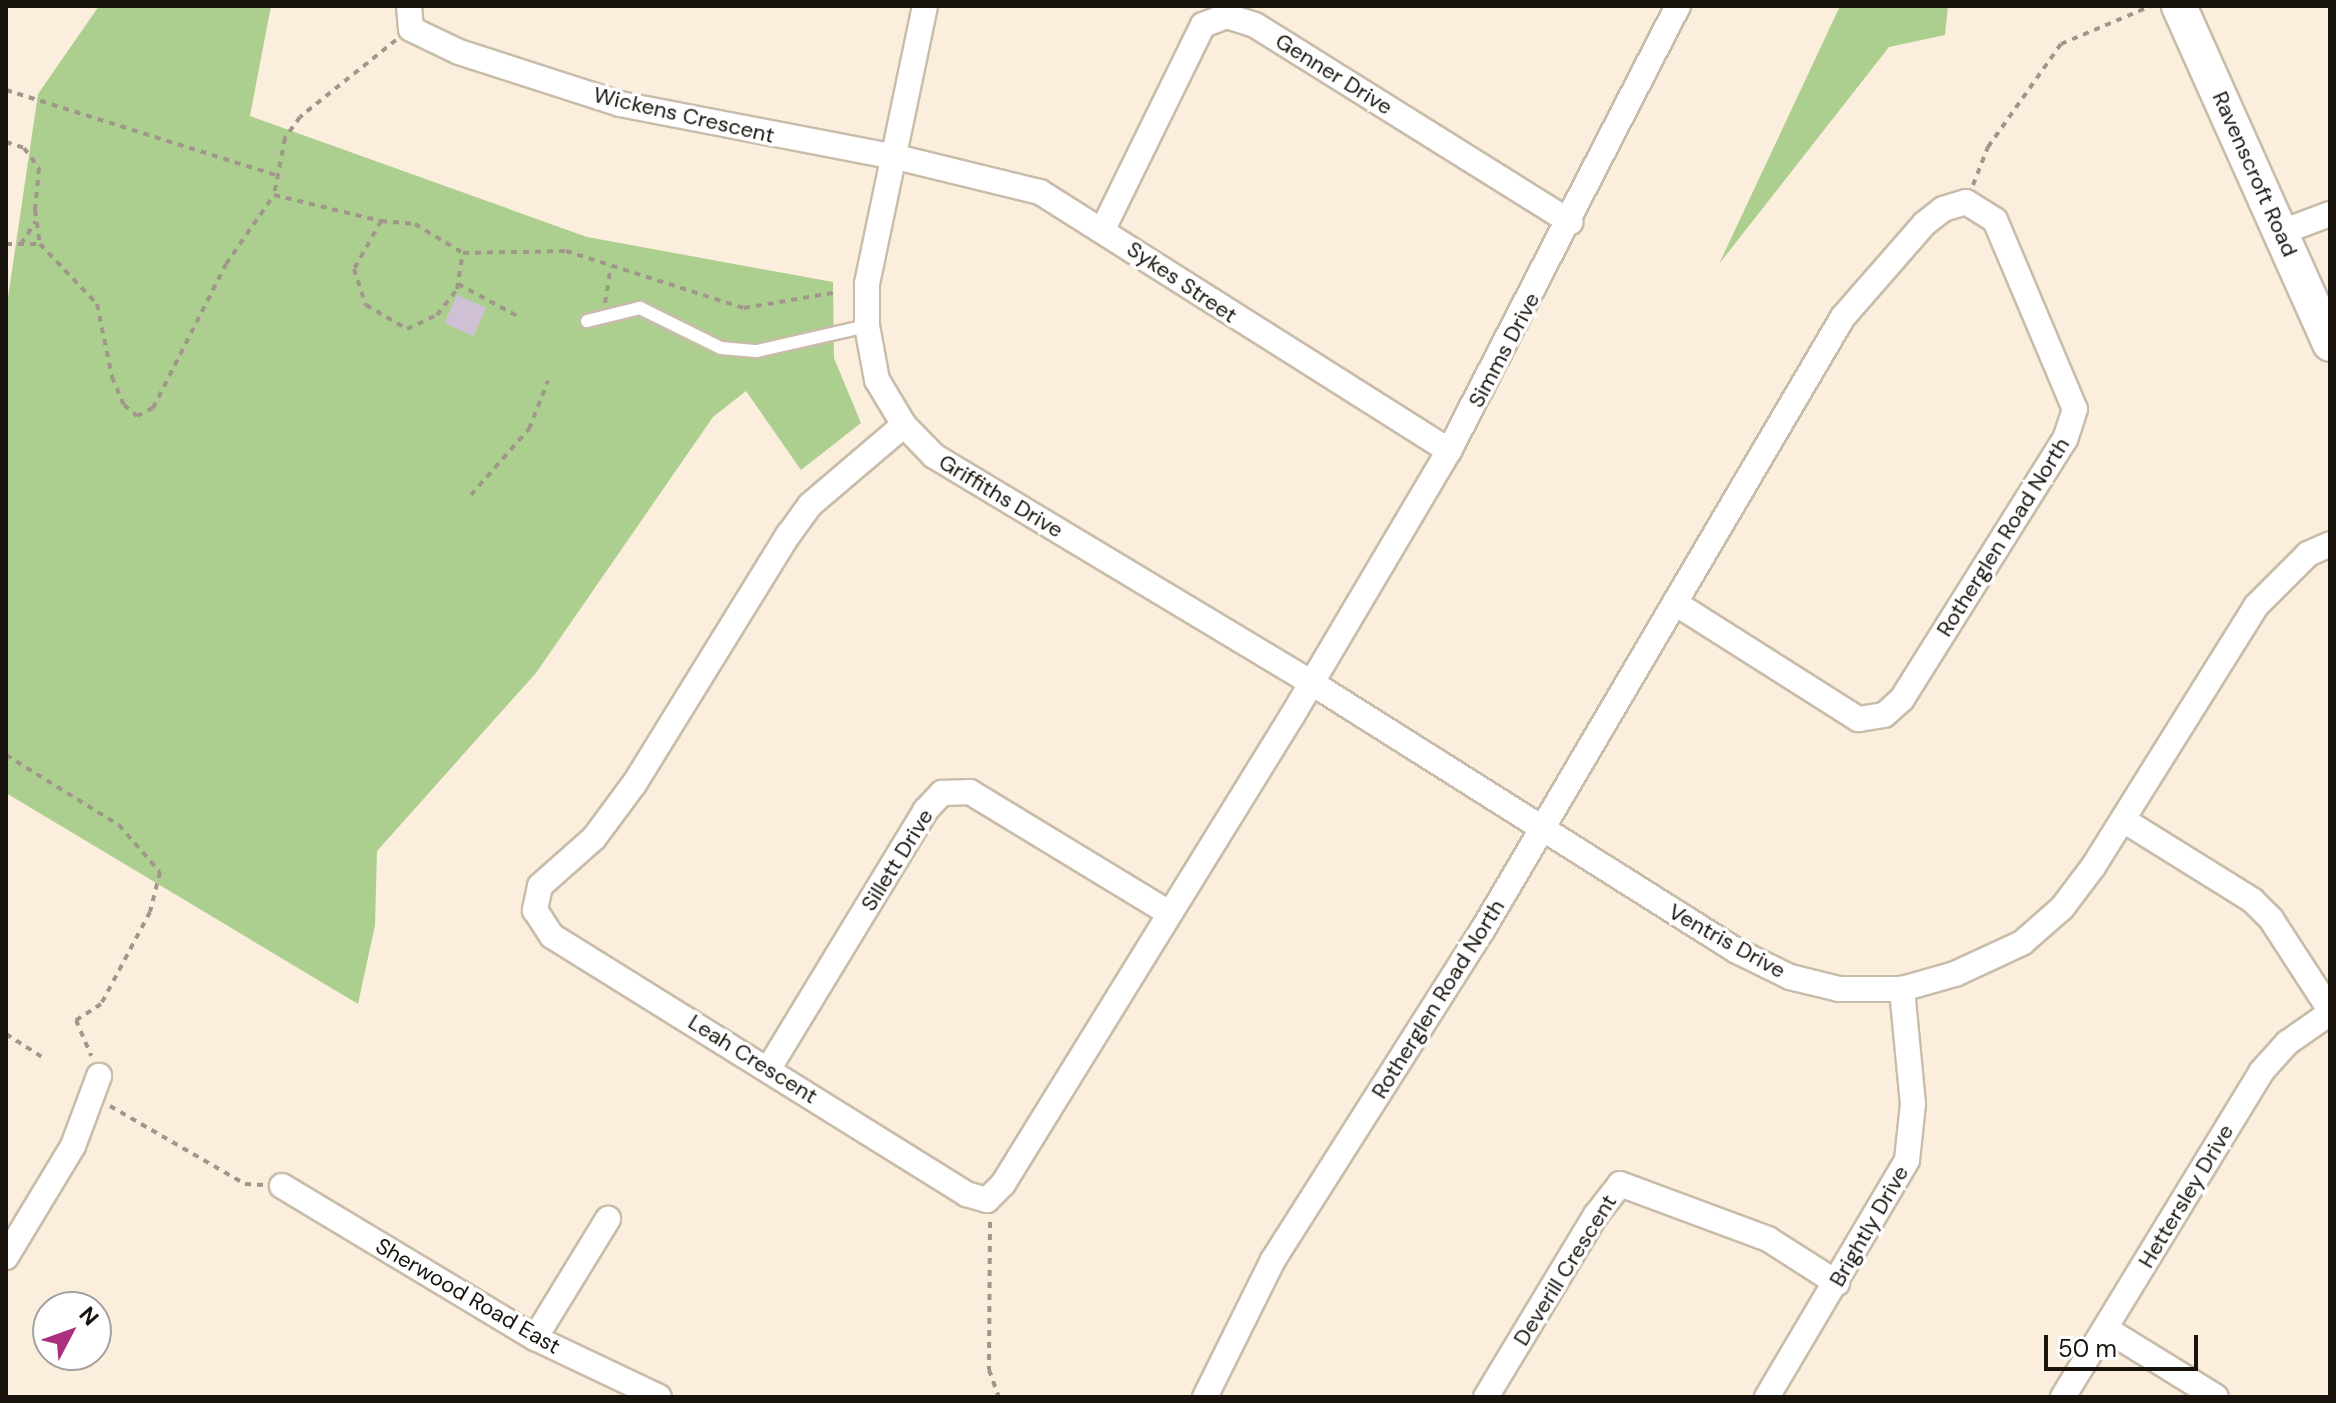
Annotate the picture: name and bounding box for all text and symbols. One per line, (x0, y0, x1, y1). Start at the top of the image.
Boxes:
street label: Genner Drive (1271, 28, 1397, 120)
street label: Wickens Crescent (591, 81, 777, 149)
street label: Ravenscroft Road (2207, 87, 2303, 261)
street label: Sykes Street (1122, 236, 1242, 328)
street label: Simms Drive (1463, 288, 1545, 412)
street label: Rotherglen Road North (1931, 433, 2075, 641)
street label: Griffiths Drive (934, 449, 1068, 543)
street label: Sillett Drive (855, 804, 939, 916)
street label: Rotherglen Road North (1366, 895, 1510, 1103)
street label: Ventris Drive (1664, 898, 1790, 984)
street label: Leah Crescent (683, 1009, 823, 1109)
street label: Hettersley Drive (2133, 1119, 2239, 1273)
street label: Brightly Drive (1824, 1161, 1914, 1291)
street label: Deverill Crescent (1508, 1190, 1622, 1350)
street label: Sherwood Road East (371, 1232, 565, 1360)
north arrow (32, 1291, 112, 1371)
text: N (73, 1301, 105, 1332)
scale bar (2048, 1319, 2202, 1369)
text: 50 m (2058, 1333, 2117, 1364)

